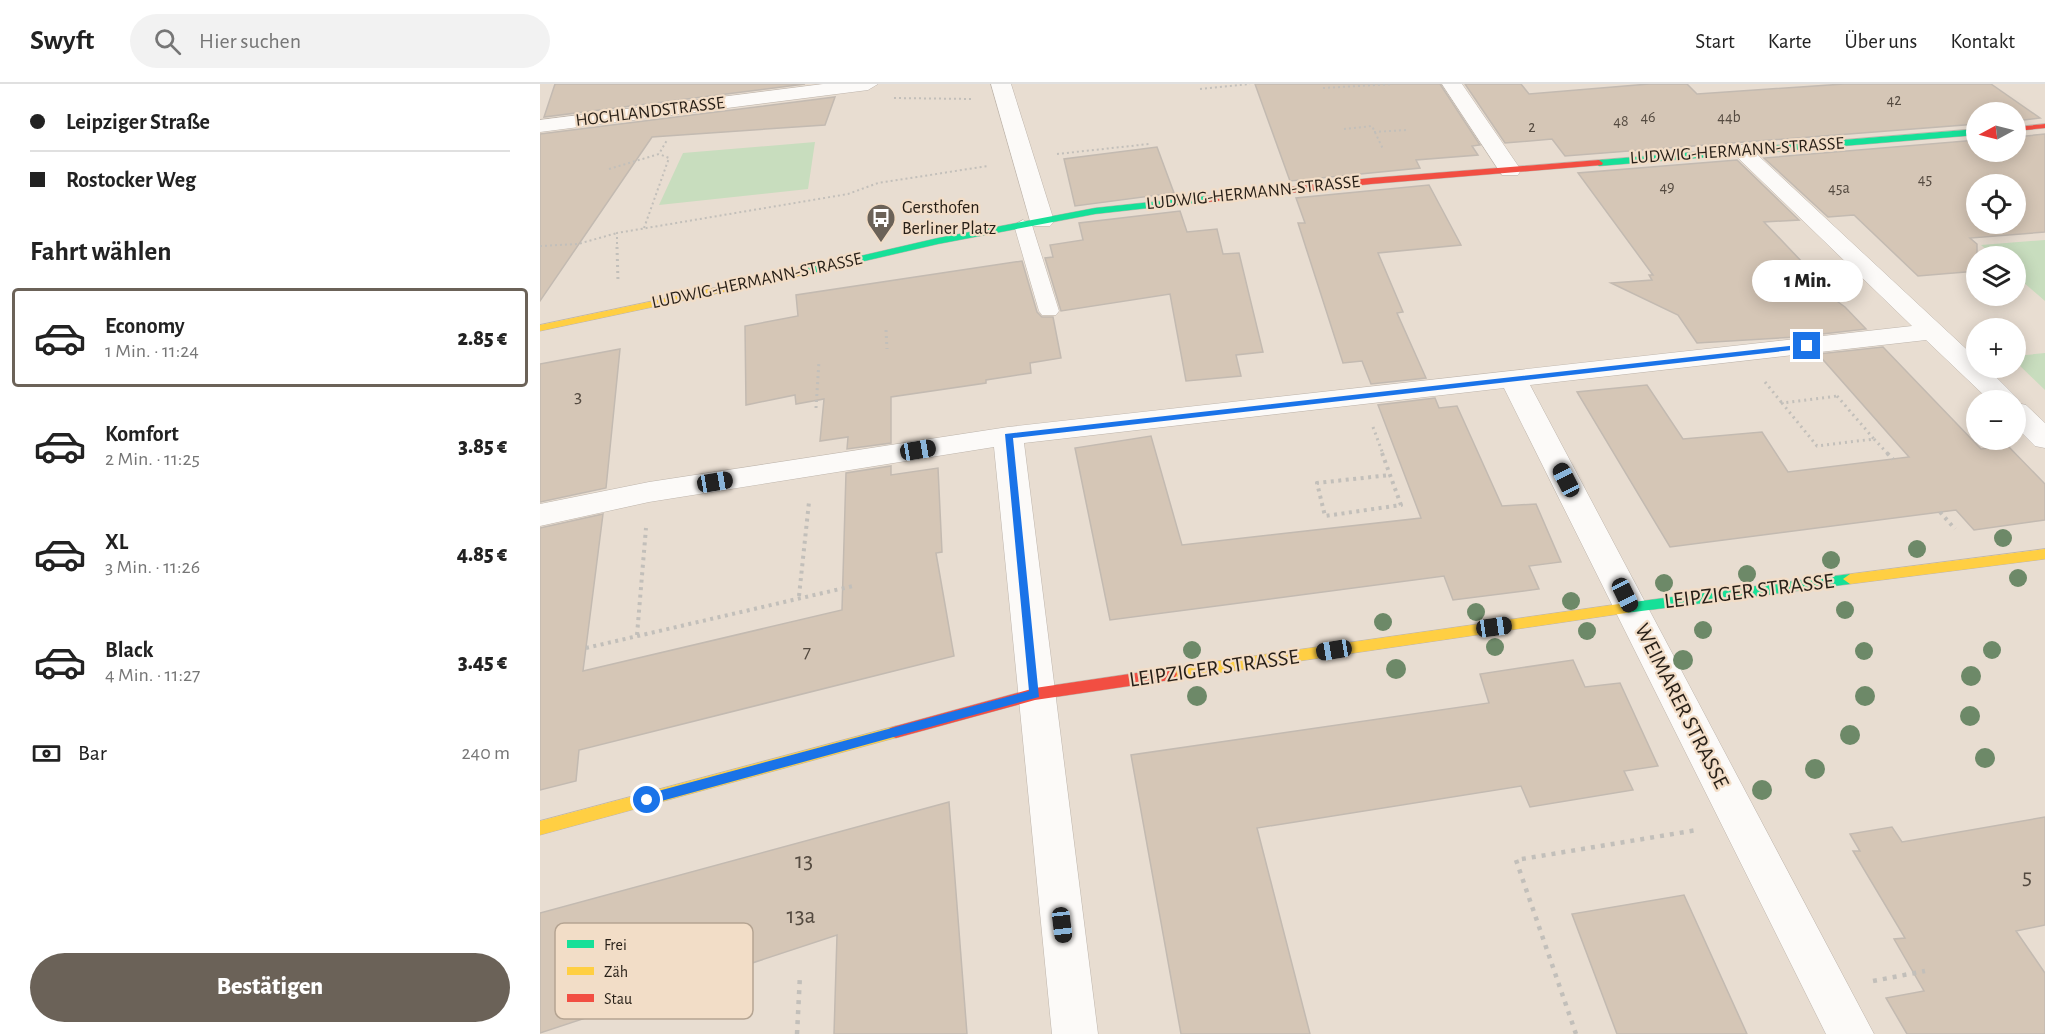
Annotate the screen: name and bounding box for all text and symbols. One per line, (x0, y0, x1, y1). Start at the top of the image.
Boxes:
search box (130, 14, 550, 68)
icon: search (151, 25, 184, 58)
text: Swyft (30, 27, 94, 55)
text: Hier suchen (199, 30, 301, 52)
text: Start (1695, 31, 1735, 52)
text: Karte (1768, 31, 1811, 52)
text: Über uns (1844, 31, 1917, 52)
text: Kontakt (1950, 31, 2015, 52)
house number: 42 (1887, 92, 1901, 108)
street label: HOCHLANDSTRASSE (574, 94, 726, 130)
north arrow (1966, 102, 2026, 162)
map controls (1966, 102, 2026, 450)
house number: 46 (1640, 109, 1656, 125)
house number: 44b (1717, 109, 1741, 125)
text: Leipziger Straße (66, 111, 210, 133)
house number: 48 (1613, 113, 1629, 129)
house number: 2 (1528, 119, 1536, 135)
street label: LUDWIG-HERMANN-STRASSE (1629, 135, 1845, 167)
text: Rostocker Weg (66, 169, 196, 191)
house number: 45 (1918, 171, 1932, 187)
street label: LUDWIG-HERMANN-STRASSE (1145, 173, 1361, 213)
button: locate (1966, 174, 2026, 234)
house number: 49 (1659, 179, 1675, 195)
house number: 45a (1828, 180, 1850, 196)
place label: Gersthofen Berliner Platz (902, 199, 996, 238)
bus stop icon: Gersthofen Berliner Platz (865, 202, 897, 244)
text: Fahrt wählen (30, 238, 172, 265)
button: layers (1966, 246, 2026, 306)
street label: LUDWIG-HERMANN-STRASSE (650, 250, 864, 312)
callout: 1 Min. (1752, 259, 1862, 301)
text: 1 Min. (1784, 271, 1831, 291)
icon: car (33, 311, 87, 365)
text: Economy (105, 315, 185, 337)
button: + (1966, 318, 2026, 378)
text: 2.85 € (457, 327, 507, 349)
route end (1793, 332, 1820, 359)
text: 1 Min. · 11:24 (105, 341, 199, 361)
house number: 3 (574, 386, 582, 406)
button: − (1966, 390, 2026, 450)
icon: car (33, 419, 87, 473)
text: Komfort (105, 423, 179, 445)
text: 3.85 € (458, 435, 507, 457)
car (899, 438, 937, 462)
text: 2 Min. · 11:25 (105, 449, 200, 469)
car (1550, 460, 1582, 500)
car (696, 470, 734, 494)
icon: car (33, 527, 87, 581)
text: XL (105, 531, 128, 553)
text: 4.85 € (457, 543, 507, 565)
text: 3 Min. · 11:26 (105, 557, 200, 577)
street label: LEIPZIGER STRASSE (1663, 570, 1836, 612)
car (1609, 575, 1641, 615)
car (1475, 616, 1513, 638)
street label: WEIMARER STRASSE (1631, 620, 1733, 792)
icon: car (33, 635, 87, 689)
car (1315, 638, 1353, 662)
text: Black (105, 639, 153, 661)
house number: 7 (803, 642, 811, 662)
street label: LEIPZIGER STRASSE (1128, 645, 1301, 691)
text: 3.45 € (458, 651, 507, 673)
text: 4 Min. · 11:27 (105, 665, 200, 685)
icon: cash (30, 737, 63, 770)
text: Bar (78, 742, 107, 764)
text: 240 m (461, 743, 510, 763)
route start (633, 786, 660, 813)
house number: 13 (795, 849, 813, 873)
house number: 5 (2022, 865, 2032, 889)
house number: 13a (786, 904, 816, 928)
car (1051, 906, 1073, 944)
legend (555, 923, 753, 1019)
text: Frei (604, 937, 627, 953)
button: Bestätigen (30, 953, 510, 1022)
text: Zäh (604, 964, 628, 980)
text: Stau (604, 991, 632, 1007)

